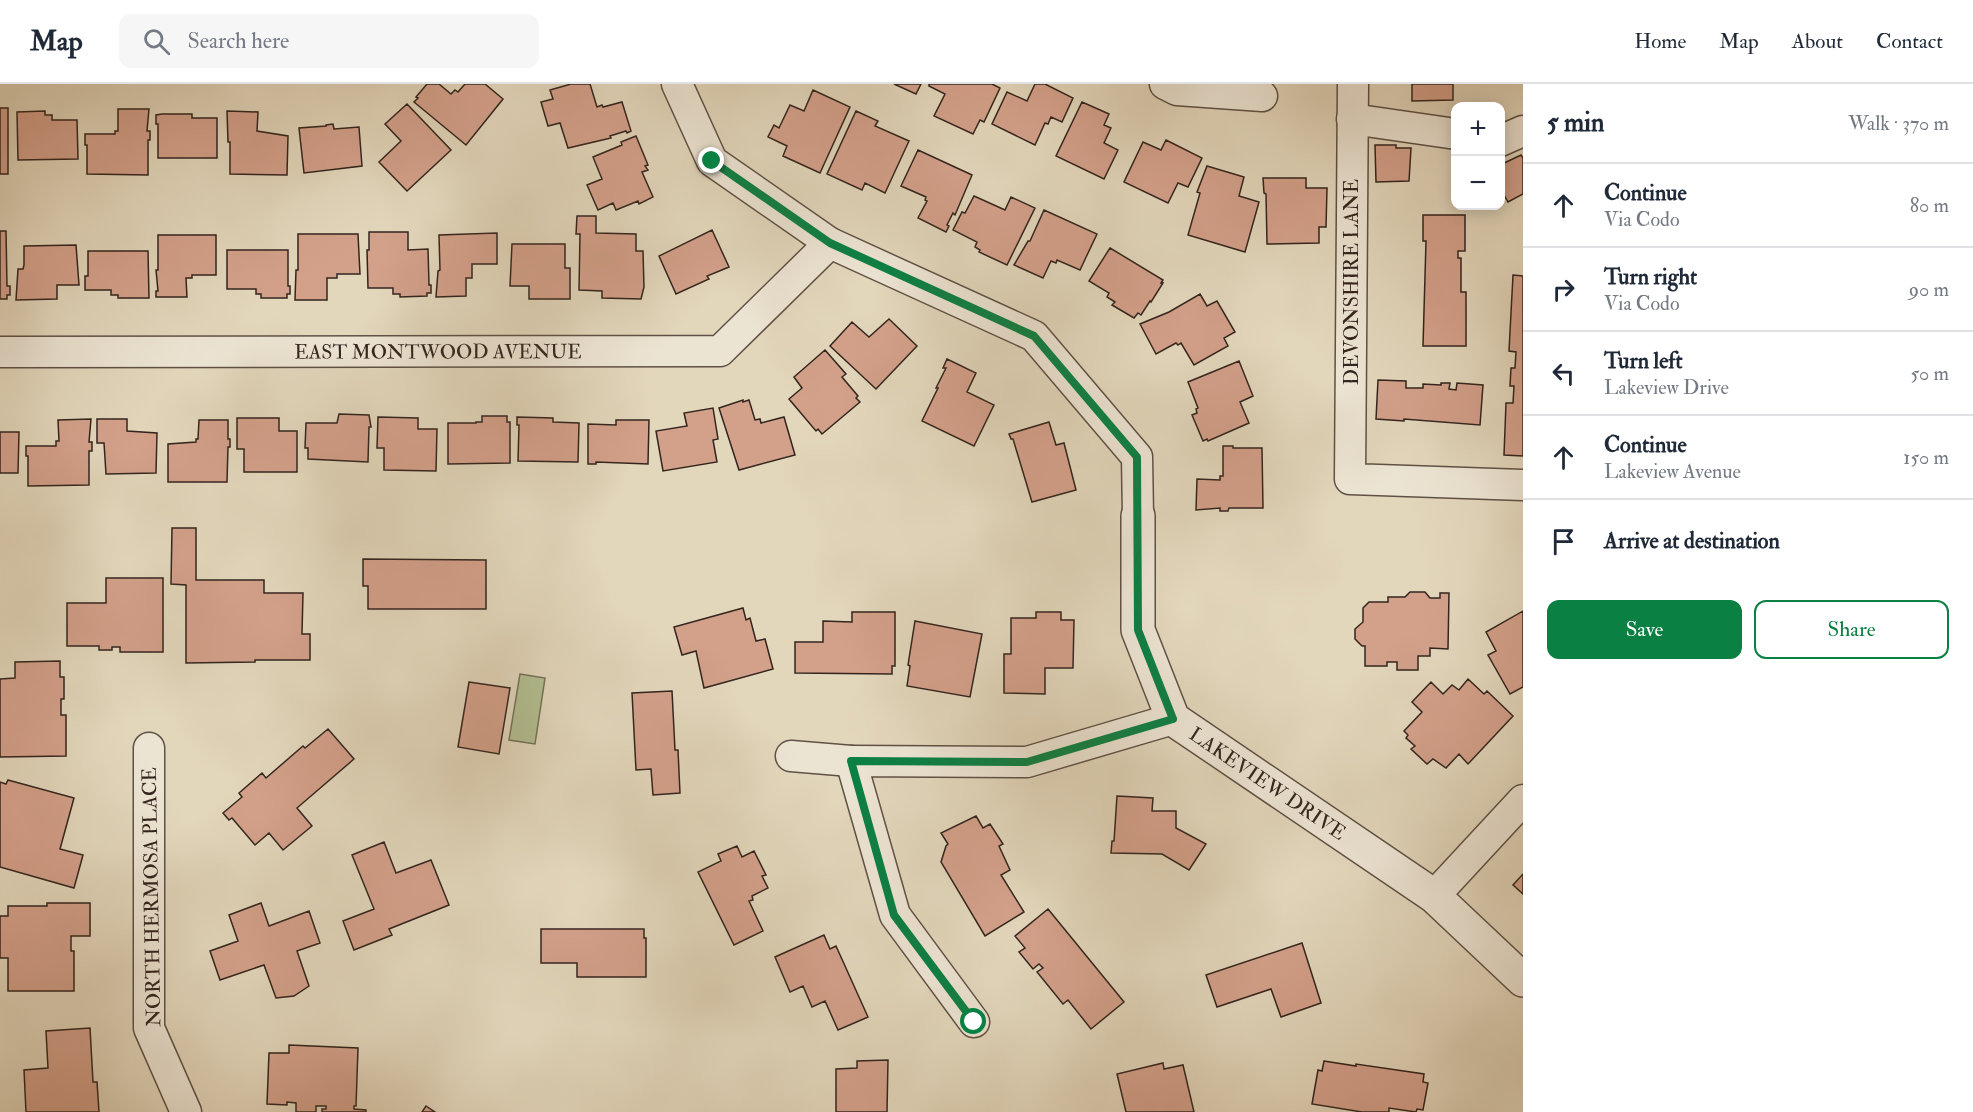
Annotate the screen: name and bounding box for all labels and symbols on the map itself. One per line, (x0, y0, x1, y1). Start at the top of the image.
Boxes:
route end (698, 147, 724, 173)
street label: DEVONSHIRE LANE (1339, 179, 1364, 385)
street label: EAST MONTWOOD AVENUE (294, 339, 582, 365)
street label: LAKEVIEW DRIVE (1184, 722, 1350, 846)
street label: NORTH HERMOSA PLACE (137, 767, 166, 1027)
route start (960, 1008, 986, 1034)

